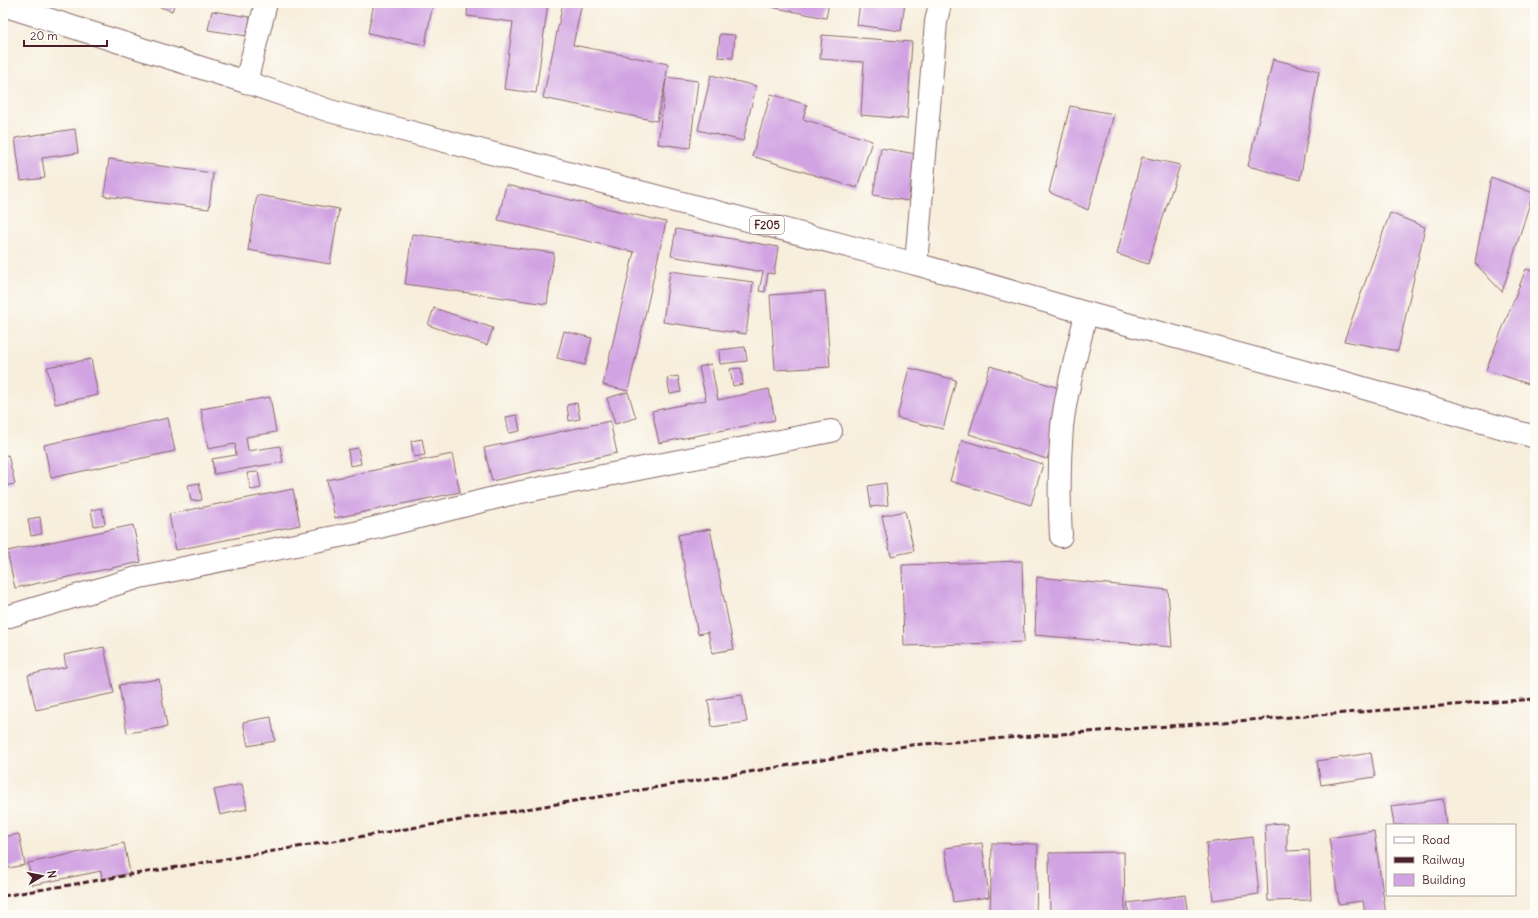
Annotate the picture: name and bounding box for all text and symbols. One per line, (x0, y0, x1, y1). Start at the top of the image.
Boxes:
scale bar (24, 22, 107, 48)
text: 20 m (30, 28, 58, 43)
road number: F205 (750, 216, 784, 234)
legend (1386, 824, 1516, 896)
text: Road (1422, 832, 1450, 847)
text: Railway (1422, 852, 1465, 867)
north arrow (22, 856, 62, 896)
text: N (44, 869, 59, 879)
text: Building (1422, 872, 1466, 887)

